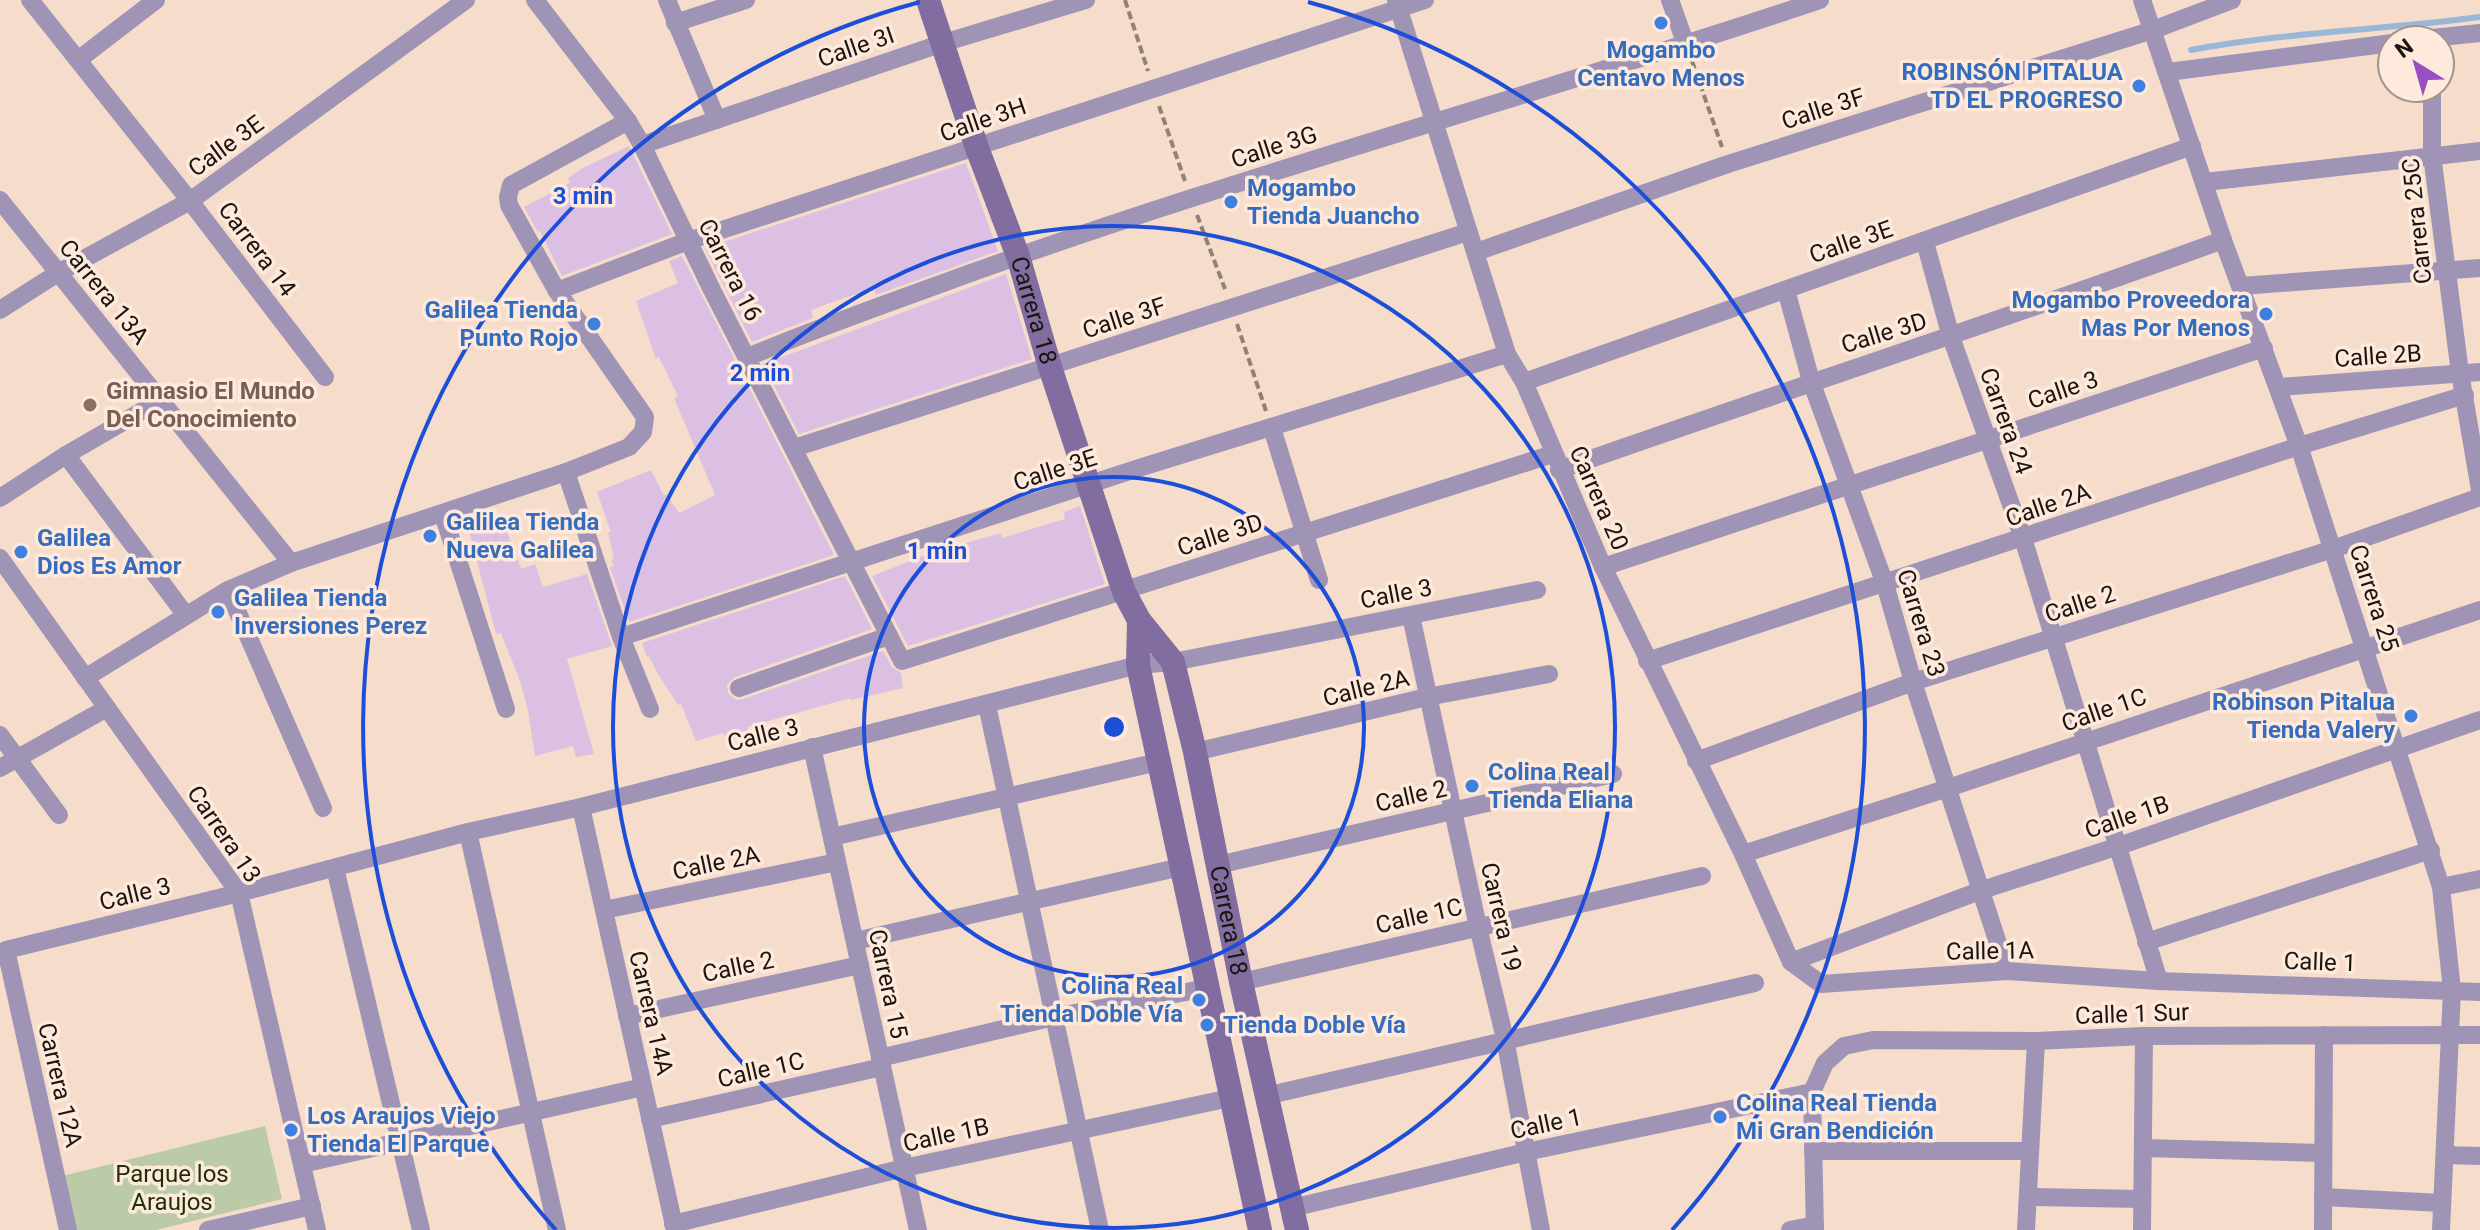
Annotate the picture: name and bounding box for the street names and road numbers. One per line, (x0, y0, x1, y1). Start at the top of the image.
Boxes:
street label: Calle 3I (814, 21, 898, 73)
street label: Calle 3F (1778, 82, 1868, 136)
street label: Calle 3H (936, 92, 1030, 148)
street label: Calle 3E (183, 109, 269, 183)
street label: Calle 3G (1227, 120, 1321, 174)
street label: Carrera 25C (2396, 157, 2438, 285)
street label: Carrera 14 (212, 196, 302, 302)
street label: Carrera 16 (692, 214, 768, 326)
street label: Calle 3E (1806, 215, 1896, 269)
street label: Carrera 13A (53, 234, 155, 350)
street label: Carrera 18 (1005, 253, 1063, 368)
street label: Calle 3F (1079, 291, 1169, 345)
street label: Calle 3D (1838, 307, 1930, 359)
street label: Calle 2B (2333, 339, 2423, 373)
street label: Carrera 24 (1974, 364, 2038, 478)
street label: Calle 3 (2024, 365, 2102, 415)
street label: Carrera 20 (1564, 442, 1634, 554)
street label: Calle 3E (1010, 443, 1100, 497)
street label: Calle 2A (2002, 477, 2095, 533)
street label: Calle 3D (1174, 508, 1266, 562)
street label: Carrera 25 (2344, 541, 2404, 655)
street label: Carrera 23 (1891, 566, 1951, 680)
street label: Calle 3 (1358, 573, 1434, 615)
street label: Calle 2 (2041, 579, 2119, 629)
street label: Calle 2A (1320, 664, 1412, 712)
street label: Calle 1C (2058, 682, 2150, 738)
street label: Calle 3 (724, 713, 802, 757)
street label: Calle 2 (1373, 774, 1449, 818)
street label: Carrera 13 (181, 780, 267, 888)
street label: Calle 1B (2081, 790, 2173, 844)
street label: Calle 2A (670, 840, 762, 886)
street label: Carrera 19 (1475, 860, 1527, 974)
street label: Carrera 18 (1204, 863, 1253, 978)
street label: Calle 3 (96, 872, 174, 916)
street label: Calle 1C (1373, 892, 1465, 940)
street label: Carrera 15 (863, 927, 913, 1041)
street label: Calle 1A (1946, 936, 2035, 966)
street label: Calle 2 (700, 946, 776, 988)
street label: Calle 1 (2283, 947, 2357, 977)
street label: Carrera 14A (623, 948, 679, 1078)
street label: Calle 1 Sur (2074, 998, 2190, 1030)
street label: Carrera 12A (32, 1020, 88, 1150)
street label: Calle 1C (715, 1046, 807, 1094)
street label: Calle 1 (1508, 1103, 1584, 1145)
street label: Calle 1B (900, 1112, 992, 1158)

